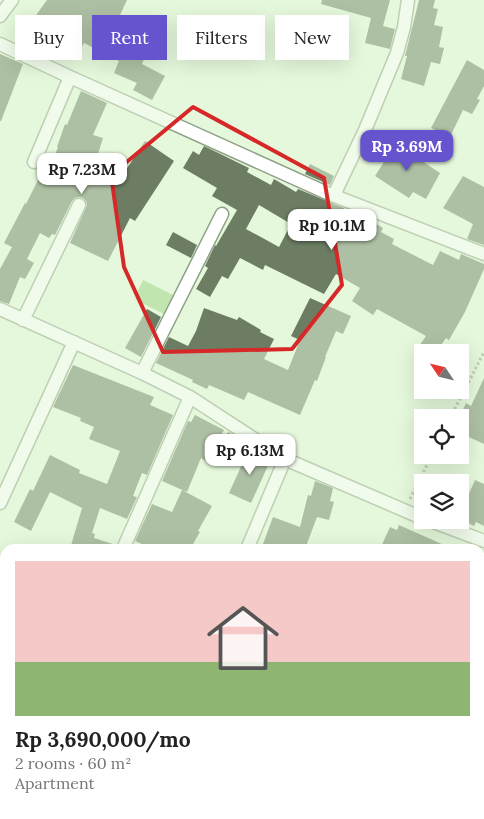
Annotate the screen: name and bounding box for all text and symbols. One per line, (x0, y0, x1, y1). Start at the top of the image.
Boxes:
chip: Buy (15, 15, 82, 60)
chip: Rent (92, 15, 167, 60)
chip: Filters (177, 15, 265, 60)
chip: New (275, 15, 349, 60)
pin: Rp 3.69M (355, 130, 459, 172)
text: Rp 3.69M (371, 136, 443, 156)
pin: Rp 7.23M (30, 152, 134, 195)
text: Rp 7.23M (48, 159, 116, 179)
pin: Rp 10.1M (280, 208, 384, 251)
text: Rp 10.1M (299, 215, 365, 235)
north arrow (414, 344, 469, 399)
map controls (414, 344, 469, 529)
button: locate (414, 409, 469, 464)
pin: Rp 6.13M (198, 434, 302, 476)
text: Rp 6.13M (216, 440, 284, 460)
button: layers (414, 474, 469, 529)
icon: home (198, 593, 288, 683)
text: Rp 3,690,000/mo (15, 726, 191, 753)
text: 2 rooms · 60 m² (15, 753, 131, 773)
text: Apartment (15, 773, 95, 793)

